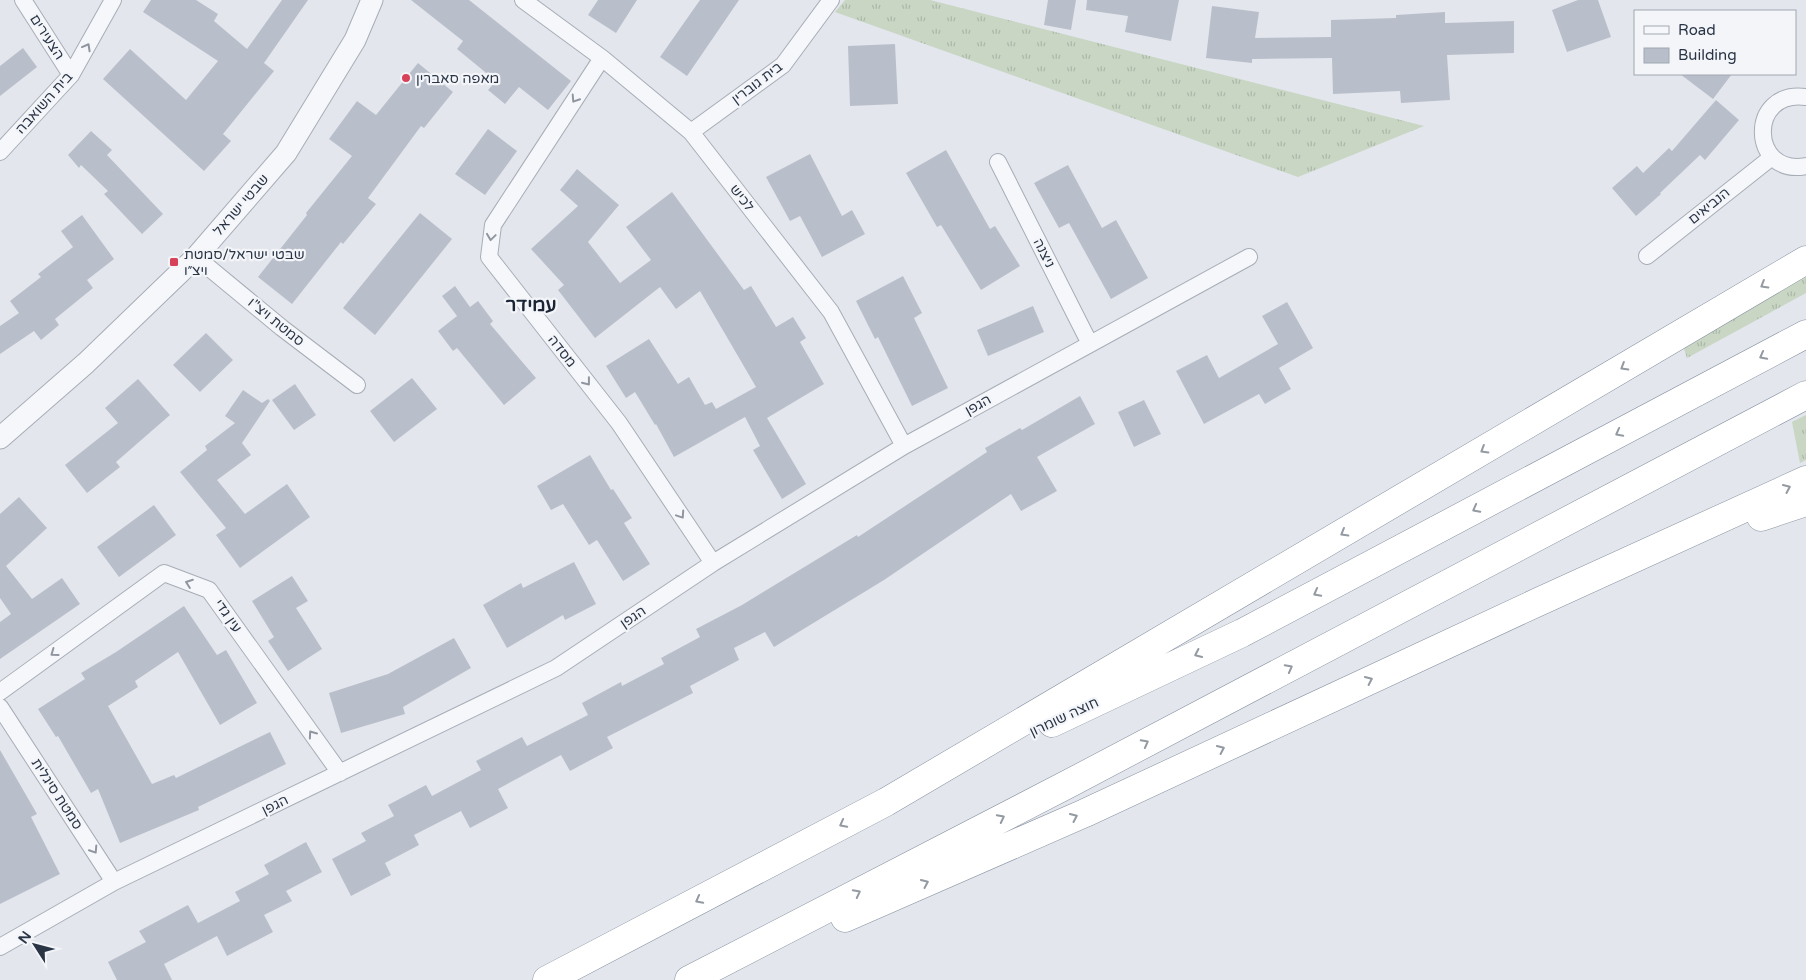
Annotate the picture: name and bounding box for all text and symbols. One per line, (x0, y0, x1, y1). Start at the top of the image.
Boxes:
legend (1634, 10, 1796, 75)
street label: הצעירים (26, 11, 68, 63)
text: Road (1678, 21, 1716, 39)
one-way arrow (80, 44, 90, 53)
text: Building (1678, 46, 1737, 64)
street label: בית גוברין (728, 58, 786, 108)
street label: בית השואבה (12, 69, 76, 137)
place label: מאפה סאברין (416, 70, 499, 87)
marker: מאפה סאברין (400, 72, 412, 84)
one-way arrow (572, 93, 582, 102)
street label: שבטי ישראל (210, 171, 272, 239)
street label: לכיש (726, 181, 758, 215)
street label: הנביאים (1685, 184, 1733, 228)
one-way arrow (487, 232, 497, 241)
street label: ניצנה (1029, 235, 1059, 271)
place label: שבטי ישראל/סמטת ויצ״ו (184, 246, 305, 279)
marker: שבטי ישראל/סמטת ויצ״ו (168, 256, 180, 268)
one-way arrow (1761, 278, 1770, 288)
street label: סמטת ויצ"ו (244, 294, 308, 350)
district label: עמידר (506, 294, 556, 316)
street label: מסדה (544, 331, 580, 371)
one-way arrow (1759, 350, 1768, 360)
one-way arrow (1621, 361, 1630, 371)
one-way arrow (582, 377, 591, 386)
street label: הגפן (962, 391, 994, 419)
one-way arrow (1616, 426, 1625, 436)
one-way arrow (1481, 444, 1490, 454)
one-way arrow (1782, 484, 1791, 495)
one-way arrow (1472, 503, 1481, 513)
one-way arrow (675, 509, 684, 519)
one-way arrow (1341, 526, 1350, 536)
one-way arrow (186, 579, 194, 589)
one-way arrow (1313, 587, 1322, 597)
street label: עין גדי (211, 596, 245, 636)
street label: הגפן (617, 602, 649, 632)
one-way arrow (50, 647, 60, 656)
one-way arrow (1194, 647, 1203, 658)
one-way arrow (1284, 664, 1293, 674)
one-way arrow (1364, 676, 1373, 687)
street label: חוצה שומרון (1027, 694, 1101, 740)
one-way arrow (309, 730, 318, 740)
one-way arrow (1140, 739, 1149, 749)
one-way arrow (1216, 744, 1225, 755)
street label: סמטת סיגלית (28, 755, 86, 833)
street label: הגפן (259, 791, 291, 819)
one-way arrow (1069, 813, 1078, 824)
one-way arrow (996, 814, 1005, 824)
one-way arrow (839, 818, 848, 828)
one-way arrow (87, 845, 97, 854)
one-way arrow (920, 878, 929, 889)
one-way arrow (851, 889, 860, 899)
one-way arrow (695, 894, 704, 904)
north arrow (10, 920, 60, 970)
text: N (15, 928, 35, 947)

